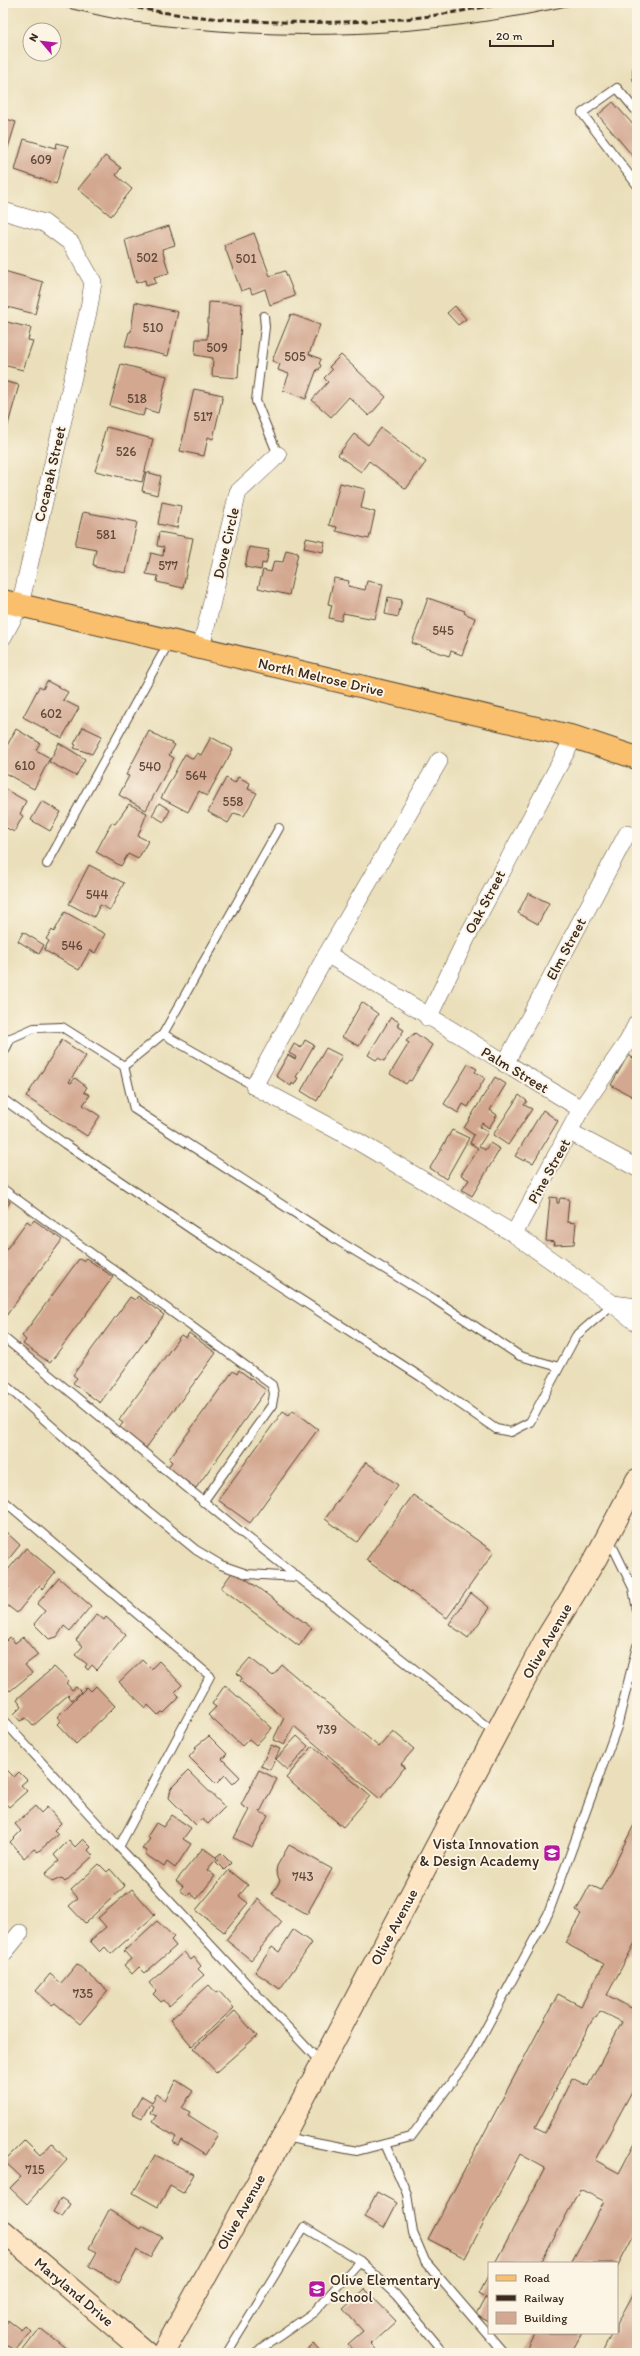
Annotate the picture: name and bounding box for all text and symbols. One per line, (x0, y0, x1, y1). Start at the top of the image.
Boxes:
north arrow (22, 22, 62, 62)
scale bar (490, 22, 553, 48)
text: 20 m (496, 29, 523, 43)
text: N (26, 31, 41, 44)
house number: 609 (30, 152, 52, 167)
house number: 502 (136, 250, 158, 265)
house number: 501 (236, 251, 256, 266)
house number: 510 (143, 320, 163, 335)
house number: 509 (206, 340, 228, 355)
house number: 505 (284, 349, 306, 364)
house number: 518 (127, 391, 147, 406)
house number: 517 (193, 409, 213, 424)
street label: Cocapah Street (30, 424, 70, 524)
house number: 526 (116, 444, 136, 459)
street label: Dove Circle (209, 506, 243, 580)
house number: 581 (96, 527, 116, 542)
house number: 577 (158, 558, 178, 573)
house number: 545 (432, 623, 454, 638)
street label: North Melrose Drive (256, 654, 386, 700)
house number: 602 (40, 706, 62, 721)
house number: 610 (15, 758, 35, 773)
house number: 540 (139, 759, 161, 774)
house number: 564 (185, 768, 207, 783)
house number: 558 (223, 794, 243, 809)
street label: Oak Street (461, 867, 509, 937)
house number: 544 (86, 887, 108, 902)
street label: Elm Street (542, 914, 590, 983)
house number: 546 (61, 938, 83, 953)
street label: Palm Street (478, 1043, 552, 1097)
street label: Pine Street (524, 1135, 574, 1207)
street label: Olive Avenue (518, 1600, 576, 1682)
house number: 739 (317, 1722, 337, 1737)
place label: Vista Innovation & Design Academy (420, 1835, 540, 1870)
school or university icon: Vista Innovation & Design Academy (542, 1843, 562, 1863)
house number: 743 (292, 1869, 314, 1884)
street label: Olive Avenue (366, 1886, 422, 1968)
house number: 735 (73, 1986, 93, 2001)
house number: 715 (25, 2162, 45, 2177)
street label: Olive Avenue (213, 2171, 269, 2253)
street label: Maryland Drive (31, 2254, 117, 2330)
legend (488, 2262, 618, 2334)
place label: Olive Elementary School (330, 2271, 440, 2306)
text: Road (524, 2271, 550, 2285)
school or university icon: Olive Elementary School (307, 2279, 327, 2299)
text: Railway (524, 2291, 564, 2305)
text: Building (524, 2311, 568, 2325)

